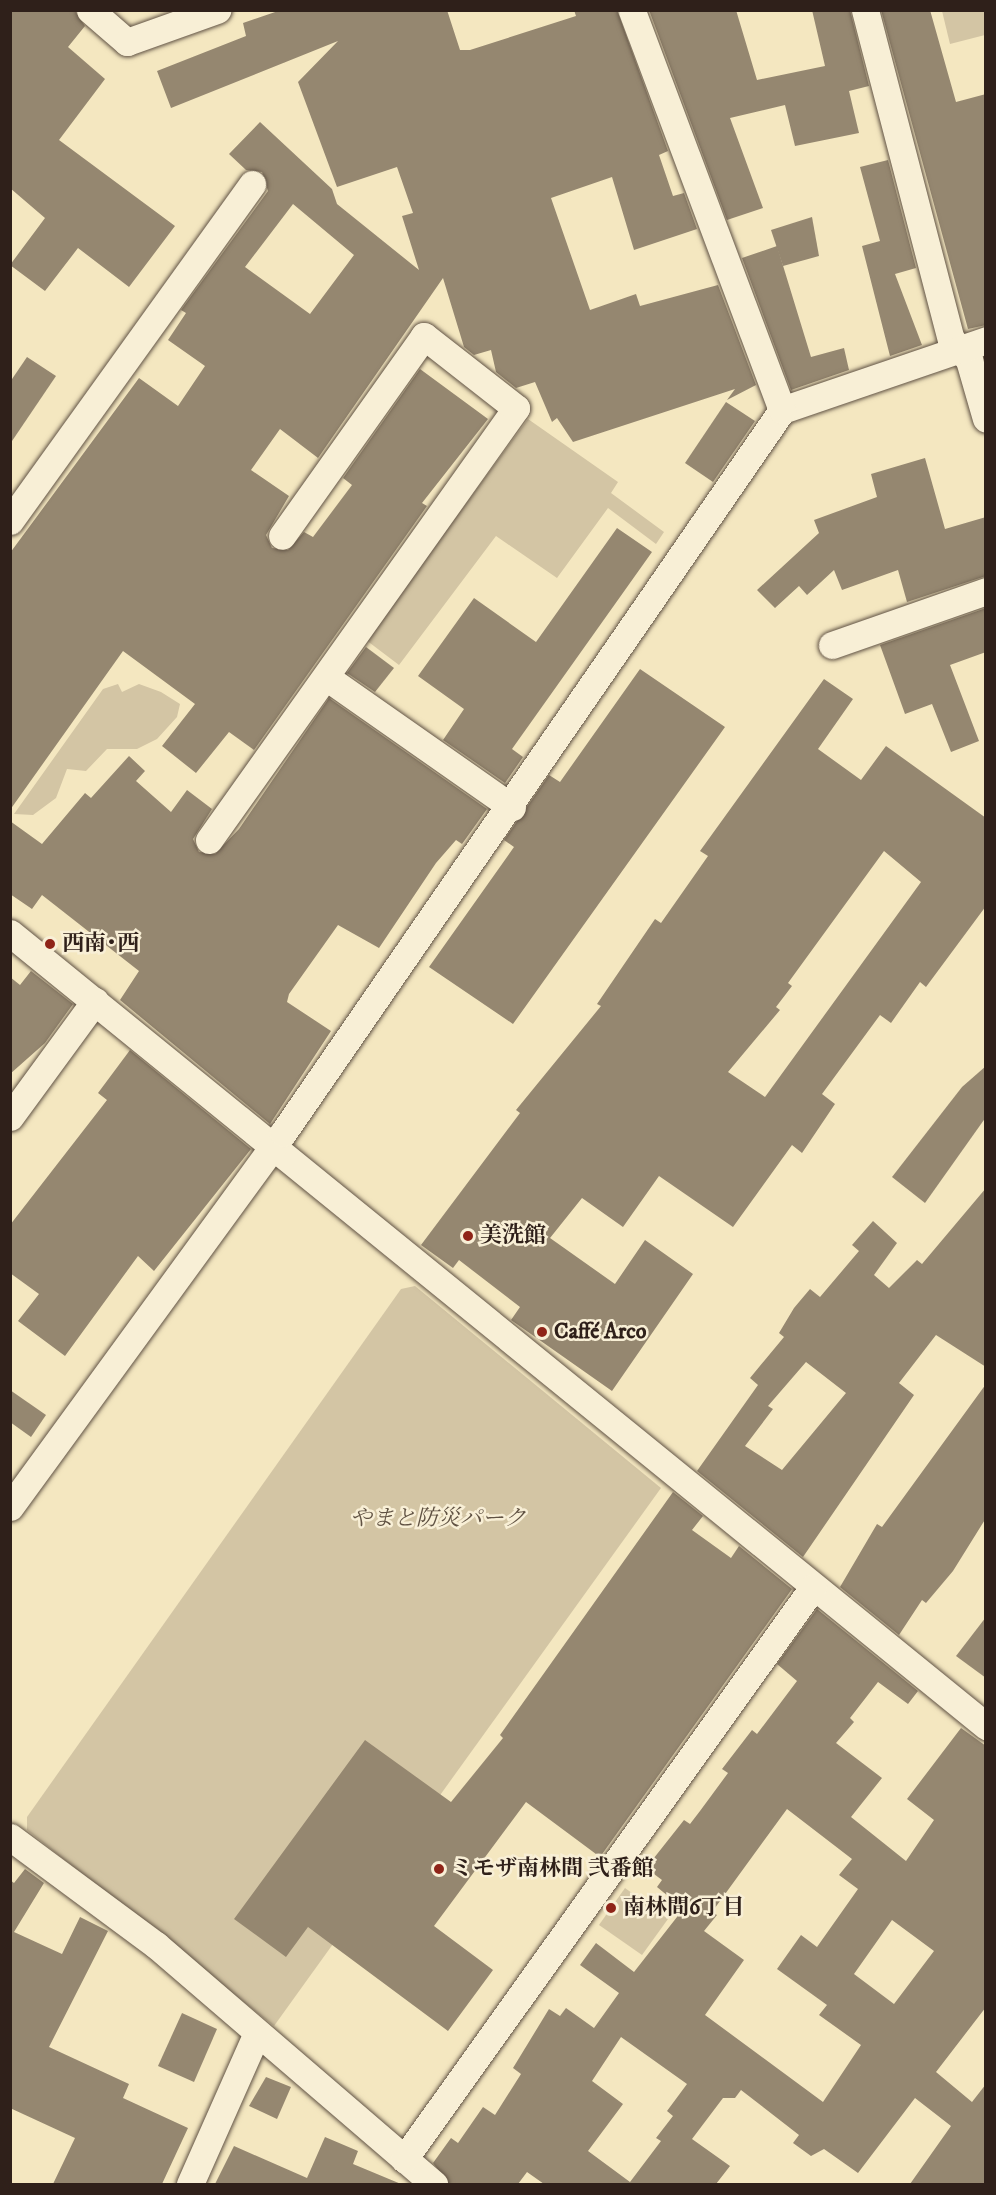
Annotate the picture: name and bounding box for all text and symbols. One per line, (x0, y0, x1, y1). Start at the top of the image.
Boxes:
place label: 西南･西 (62, 931, 139, 957)
marker: 西南･西 (43, 937, 57, 951)
place label: 美洗館 (480, 1223, 546, 1249)
marker: 美洗館 (461, 1229, 475, 1243)
place label: Caffé Arco (554, 1319, 646, 1345)
marker: Caffé Arco (535, 1325, 549, 1339)
park label: やまと防災パーク (350, 1506, 526, 1532)
place label: ミモザ南林間 弐番館 (451, 1856, 654, 1882)
marker: ミモザ南林間 弐番館 (432, 1862, 446, 1876)
place label: 南林間6丁目 (623, 1895, 744, 1921)
marker: 南林間6丁目 (604, 1901, 618, 1915)

